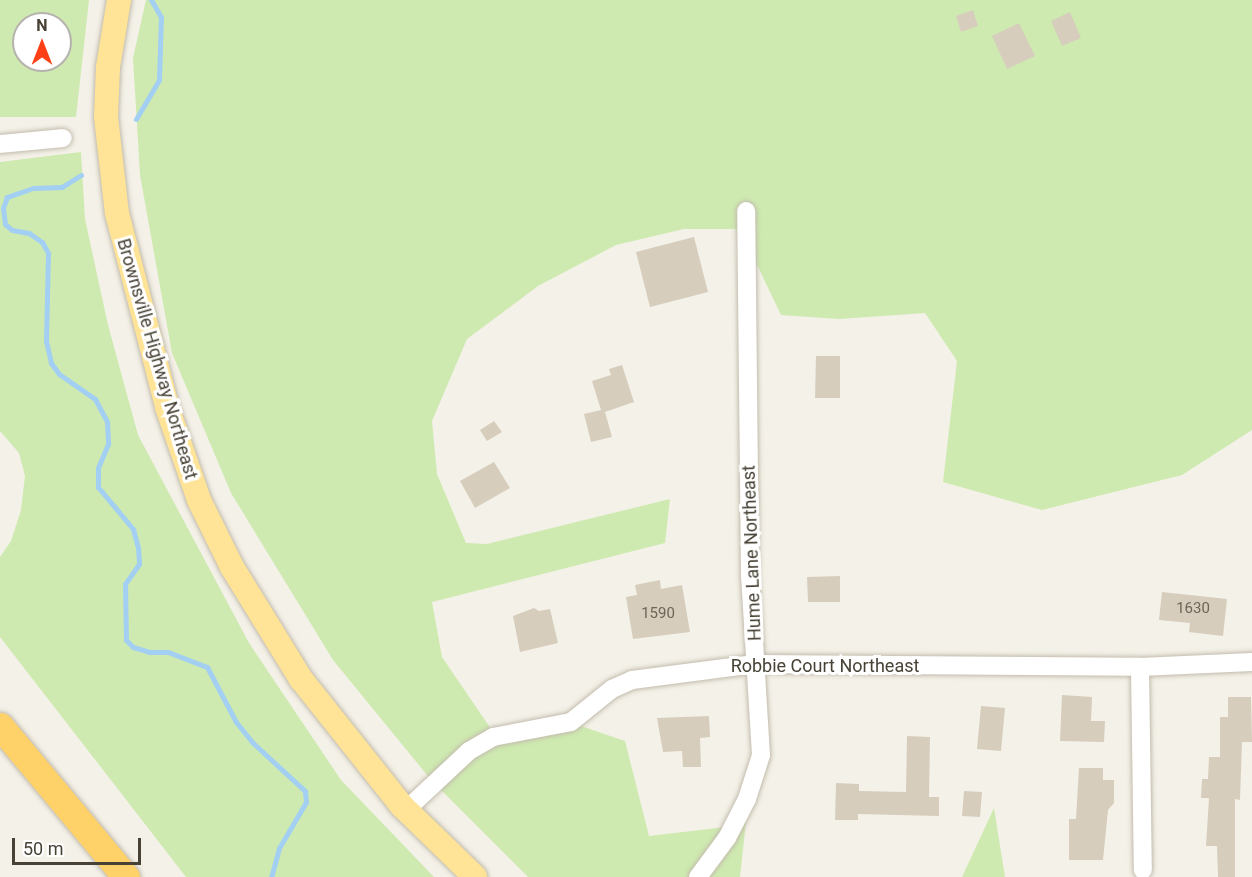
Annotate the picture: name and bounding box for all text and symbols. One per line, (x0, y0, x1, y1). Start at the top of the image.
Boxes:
north arrow (12, 12, 72, 72)
text: N (36, 16, 48, 35)
street label: Brownsville Highway Northeast (112, 236, 202, 482)
street label: Hume Lane Northeast (738, 465, 766, 641)
house number: 1630 (1176, 600, 1210, 618)
house number: 1590 (641, 605, 675, 623)
street label: Robbie Court Northeast (731, 655, 919, 677)
scale bar (15, 826, 144, 864)
text: 50 m (23, 838, 63, 859)

